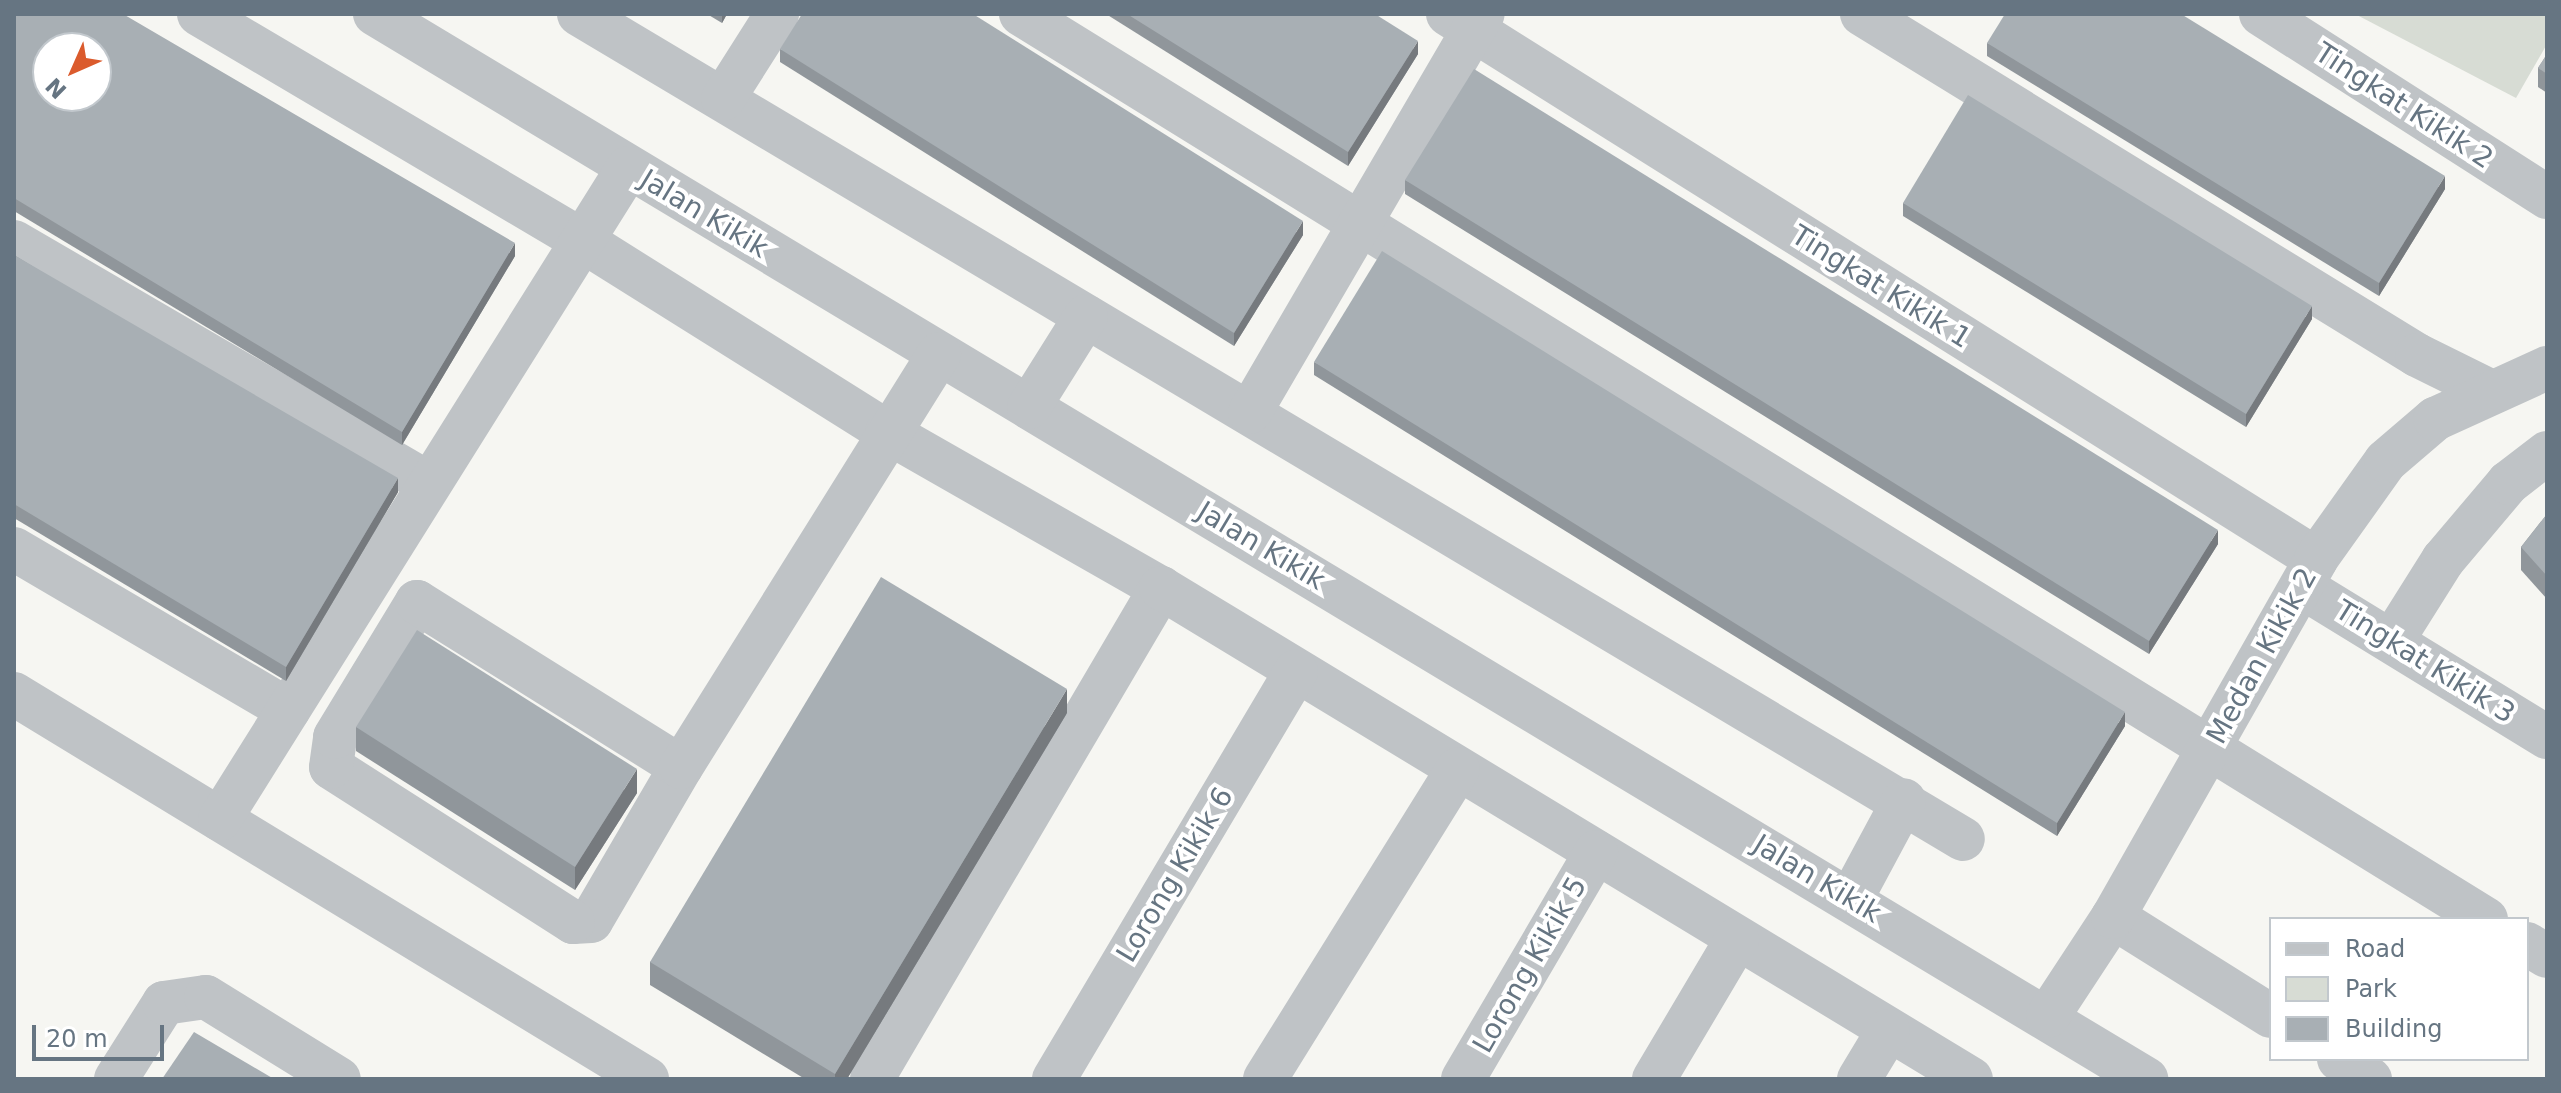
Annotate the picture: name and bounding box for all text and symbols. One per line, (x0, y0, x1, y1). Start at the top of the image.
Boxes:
north arrow (32, 32, 112, 112)
street label: Tingkat Kikik 2 (2309, 36, 2499, 176)
text: N (41, 73, 71, 103)
street label: Jalan Kikik (634, 163, 774, 265)
street label: Tingkat Kikik 1 (1785, 218, 1977, 356)
street label: Jalan Kikik (1191, 495, 1331, 597)
street label: Medan Kikik 2 (2200, 562, 2324, 750)
street label: Tingkat Kikik 3 (2329, 593, 2521, 731)
street label: Lorong Kikik 6 (1110, 782, 1240, 968)
street label: Jalan Kikik (1747, 828, 1887, 930)
street label: Lorong Kikik 5 (1466, 871, 1594, 1059)
legend (2269, 917, 2529, 1061)
text: Road (2345, 935, 2405, 963)
text: Park (2345, 975, 2397, 1003)
scale bar (36, 1009, 168, 1059)
text: Building (2345, 1015, 2442, 1043)
text: 20 m (46, 1025, 108, 1053)

